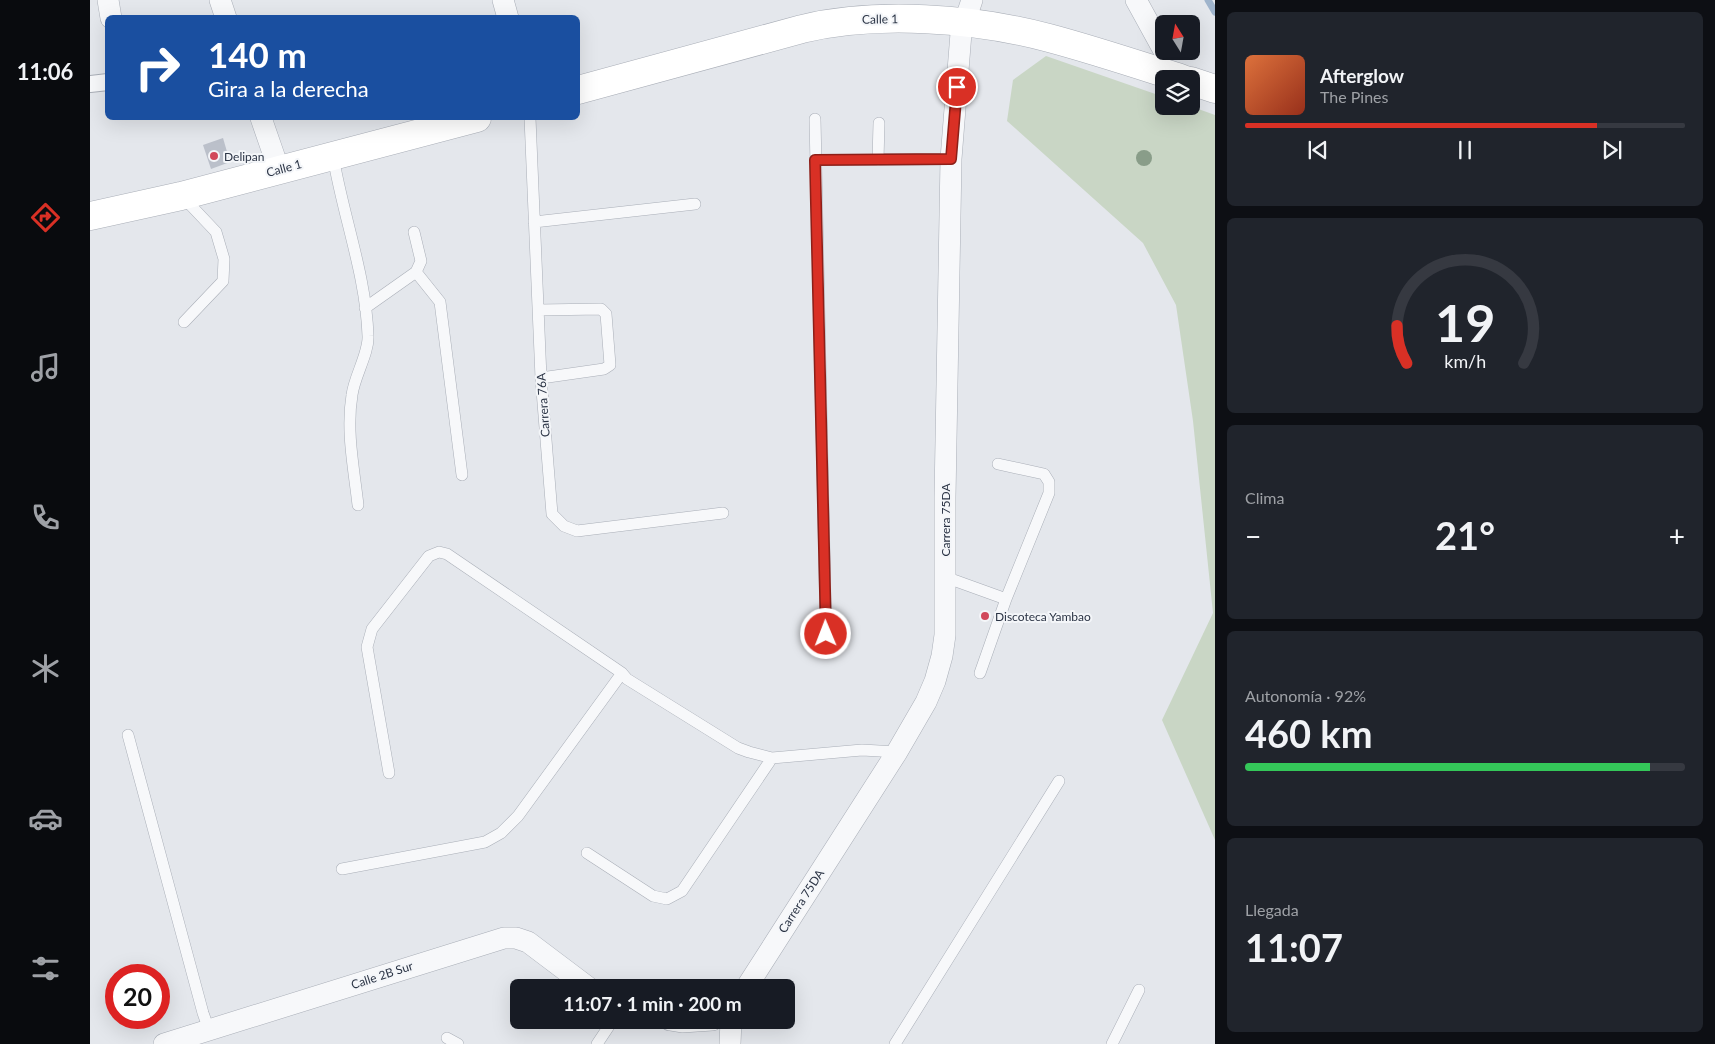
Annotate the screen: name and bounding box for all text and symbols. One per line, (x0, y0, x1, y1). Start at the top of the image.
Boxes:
street label: Calle 1 (862, 11, 898, 27)
north arrow (1155, 15, 1200, 60)
map controls (1155, 15, 1200, 115)
text: 140 m (208, 33, 307, 75)
icon: right (125, 35, 190, 100)
text: 11:06 (17, 58, 73, 85)
text: Afterglow (1320, 64, 1404, 87)
pin (936, 66, 978, 108)
button: layers (1155, 70, 1200, 115)
icon: arrive (943, 73, 971, 101)
text: Gira a la derecha (208, 75, 369, 102)
text: The Pines (1320, 87, 1389, 106)
icon: previous (1304, 136, 1332, 164)
icon: pause (1451, 136, 1479, 164)
icon: next (1598, 136, 1626, 164)
place label: Delipan (224, 149, 264, 164)
marker: Delipan (208, 150, 220, 162)
street label: Calle 1 (265, 156, 303, 180)
icon: directions (28, 200, 63, 235)
text: 19 (1435, 291, 1495, 353)
icon: music (28, 350, 63, 385)
text: km/h (1444, 350, 1486, 372)
street label: Carrera 76A (533, 372, 553, 438)
street label: Carrera 75DA (938, 483, 953, 557)
text: Clima (1245, 488, 1284, 507)
icon: phone (28, 500, 63, 535)
text: 21° (1435, 512, 1495, 558)
text: − (1245, 519, 1261, 553)
text: + (1669, 519, 1685, 553)
position arrow (799, 607, 851, 659)
place label: Discoteca Yambao (995, 609, 1091, 624)
marker: Discoteca Yambao (979, 610, 991, 622)
icon: climate (28, 651, 63, 686)
text: Autonomía · 92% (1245, 686, 1366, 705)
text: 460 km (1245, 710, 1373, 756)
icon: car (28, 801, 63, 836)
street label: Carrera 75DA (775, 866, 828, 936)
text: Llegada (1245, 900, 1299, 919)
text: 11:07 (1245, 924, 1343, 970)
icon: filters (28, 951, 63, 986)
street label: Calle 2B Sur (349, 958, 415, 992)
speed limit sign: 20 (105, 964, 170, 1029)
text: 11:07 · 1 min · 200 m (563, 992, 742, 1015)

